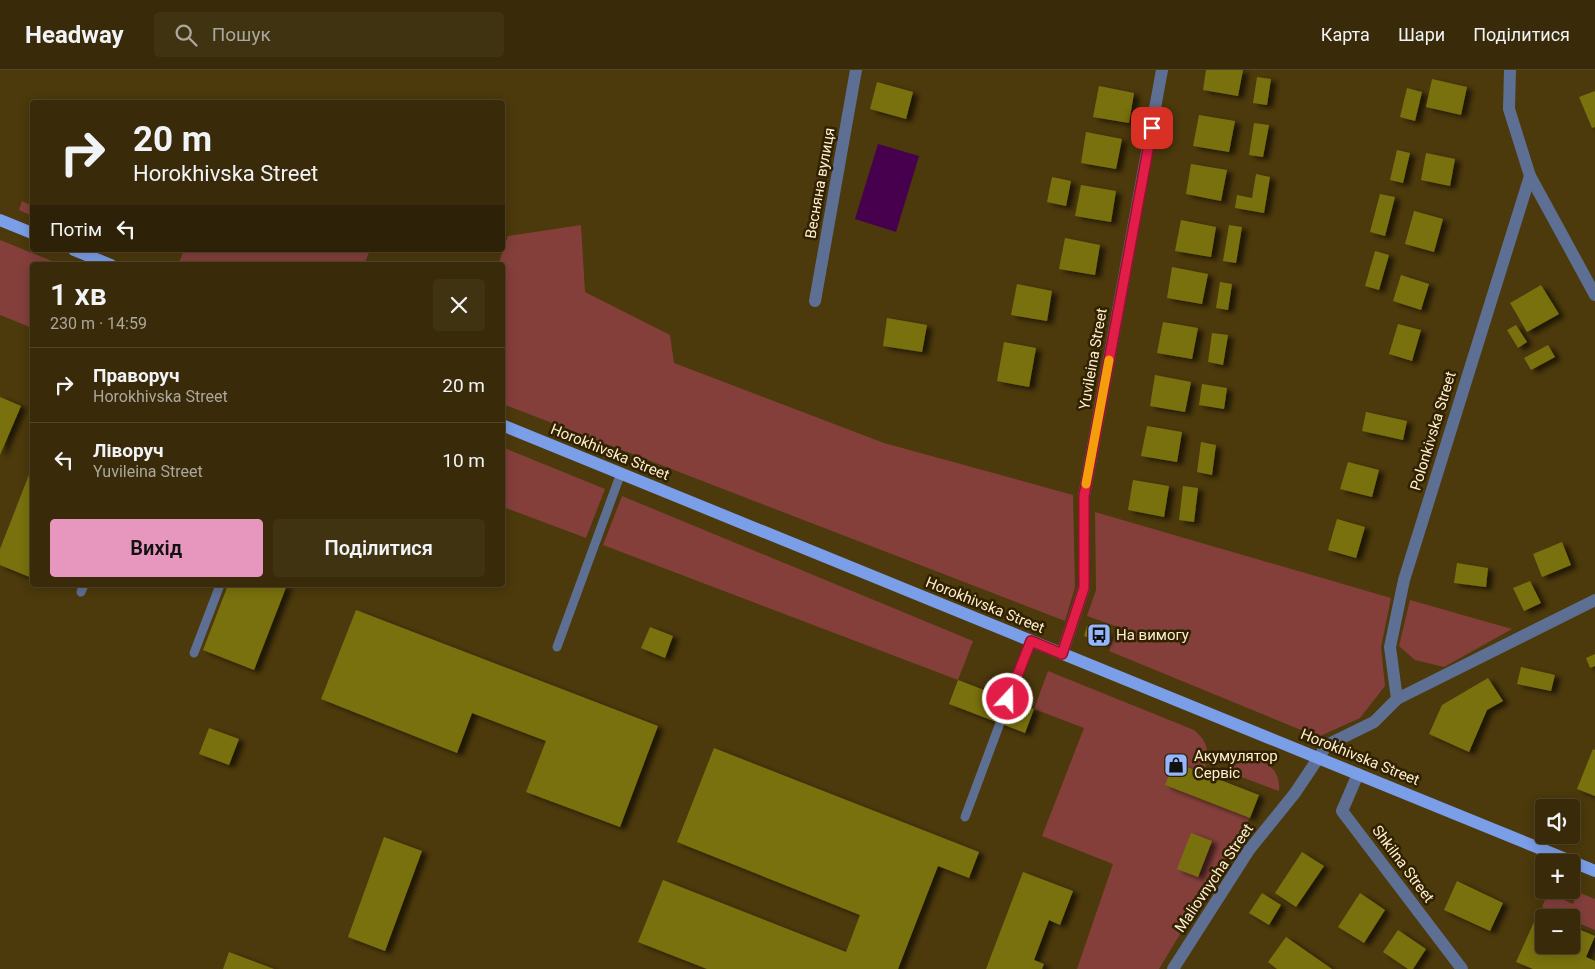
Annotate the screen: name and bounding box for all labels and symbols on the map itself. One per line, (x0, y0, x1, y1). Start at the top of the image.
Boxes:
pin (1131, 107, 1173, 149)
street label: Весняна вулиця (801, 126, 839, 240)
street label: Yuvileina Street (1075, 307, 1111, 411)
street label: Polonkivska Street (1406, 369, 1460, 493)
street label: Horokhivska Street (548, 420, 672, 484)
street label: Horokhivska Street (923, 573, 1047, 637)
bus stop icon: На вимогу (1086, 622, 1112, 648)
place label: На вимогу (1116, 626, 1189, 644)
position arrow (981, 672, 1033, 724)
street label: Horokhivska Street (1298, 725, 1422, 789)
place label: Акумулятор Сервіс (1194, 747, 1278, 782)
shop icon: Акумулятор Сервіс (1163, 752, 1189, 778)
street label: Maliovnycha Street (1171, 820, 1257, 936)
street label: Shkilna Street (1368, 822, 1438, 906)

